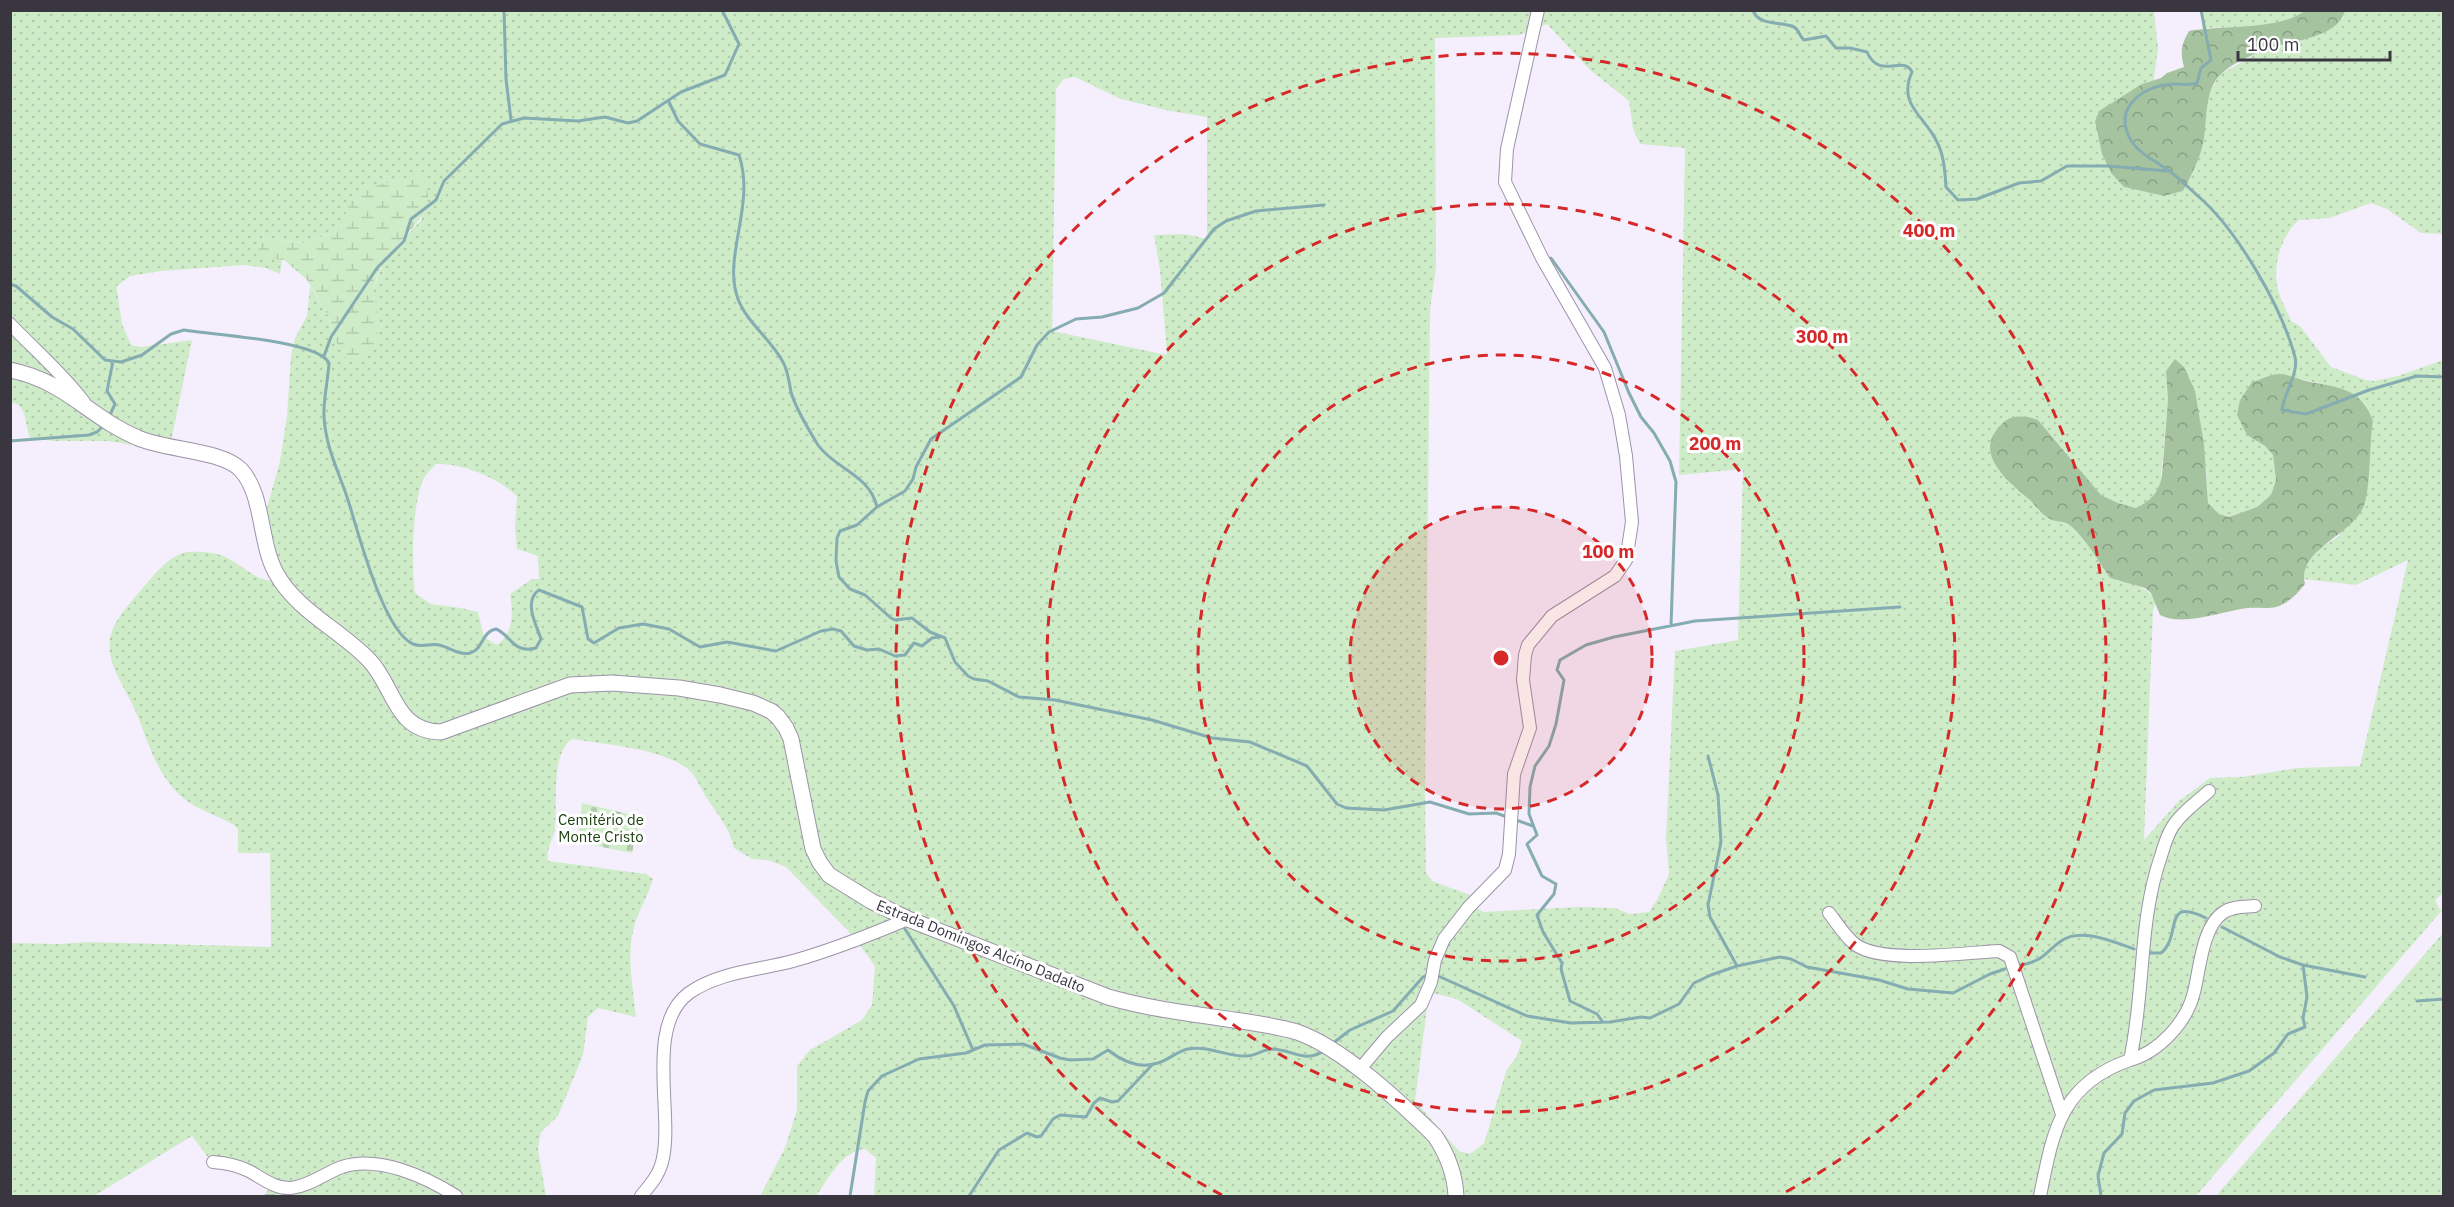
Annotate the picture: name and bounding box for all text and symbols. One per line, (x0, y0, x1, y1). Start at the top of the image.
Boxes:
scale bar (2238, 24, 2390, 62)
text: 100 m (2247, 33, 2299, 56)
text: 400 m (1903, 219, 1955, 242)
text: 300 m (1796, 325, 1848, 348)
text: 200 m (1689, 432, 1741, 455)
text: 100 m (1582, 540, 1634, 563)
centre of rings (1491, 648, 1511, 668)
park label: Cemitério de Monte Cristo (558, 810, 644, 846)
street label: Estrada Domingos Alcíno Dadalto (874, 895, 1088, 997)

